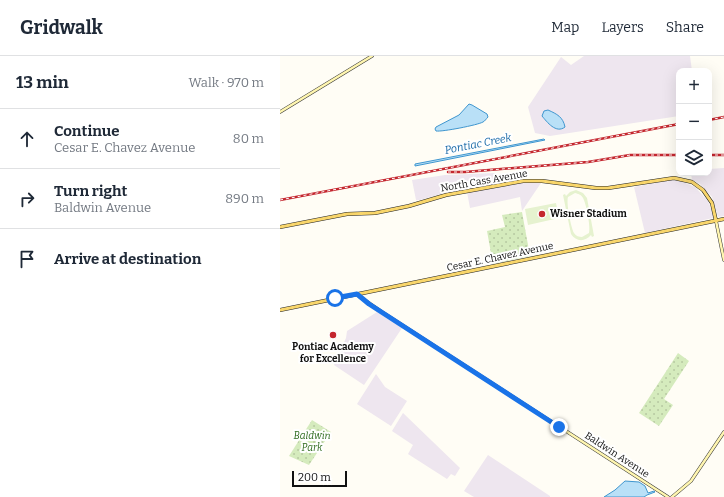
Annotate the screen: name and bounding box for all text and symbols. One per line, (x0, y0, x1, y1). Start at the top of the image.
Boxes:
text: Gridwalk (20, 16, 103, 39)
text: Map (551, 19, 579, 36)
text: Layers (601, 19, 644, 36)
text: Share (666, 19, 704, 36)
map controls (676, 68, 712, 176)
button: + (676, 68, 712, 104)
text: 13 min (16, 72, 69, 93)
text: Walk · 970 m (189, 75, 264, 90)
button: − (676, 104, 712, 140)
text: Continue (54, 122, 120, 140)
icon: ahead (16, 128, 38, 150)
text: 80 m (233, 131, 264, 146)
water label: Pontiac Creek (444, 131, 513, 157)
text: Cesar E. Chavez Avenue (54, 140, 195, 155)
button: layers (676, 140, 712, 176)
street label: North Cass Avenue (440, 167, 528, 195)
text: Turn right (54, 182, 127, 200)
icon: right (16, 188, 38, 210)
text: 890 m (225, 191, 264, 206)
text: Baldwin Avenue (54, 200, 151, 215)
place label: Wisner Stadium (550, 208, 627, 220)
marker: Wisner Stadium (537, 209, 547, 219)
street label: Cesar E. Chavez Avenue (446, 240, 554, 274)
icon: arrive (16, 248, 38, 270)
text: Arrive at destination (54, 250, 201, 268)
route start (326, 289, 344, 307)
marker: Pontiac Academy for Excellence (328, 330, 338, 340)
place label: Pontiac Academy for Excellence (292, 341, 374, 365)
route end (550, 418, 568, 436)
park label: Baldwin Park (293, 430, 331, 454)
street label: Baldwin Avenue (582, 430, 652, 480)
scale bar (292, 469, 347, 488)
text: 200 m (298, 471, 331, 484)

